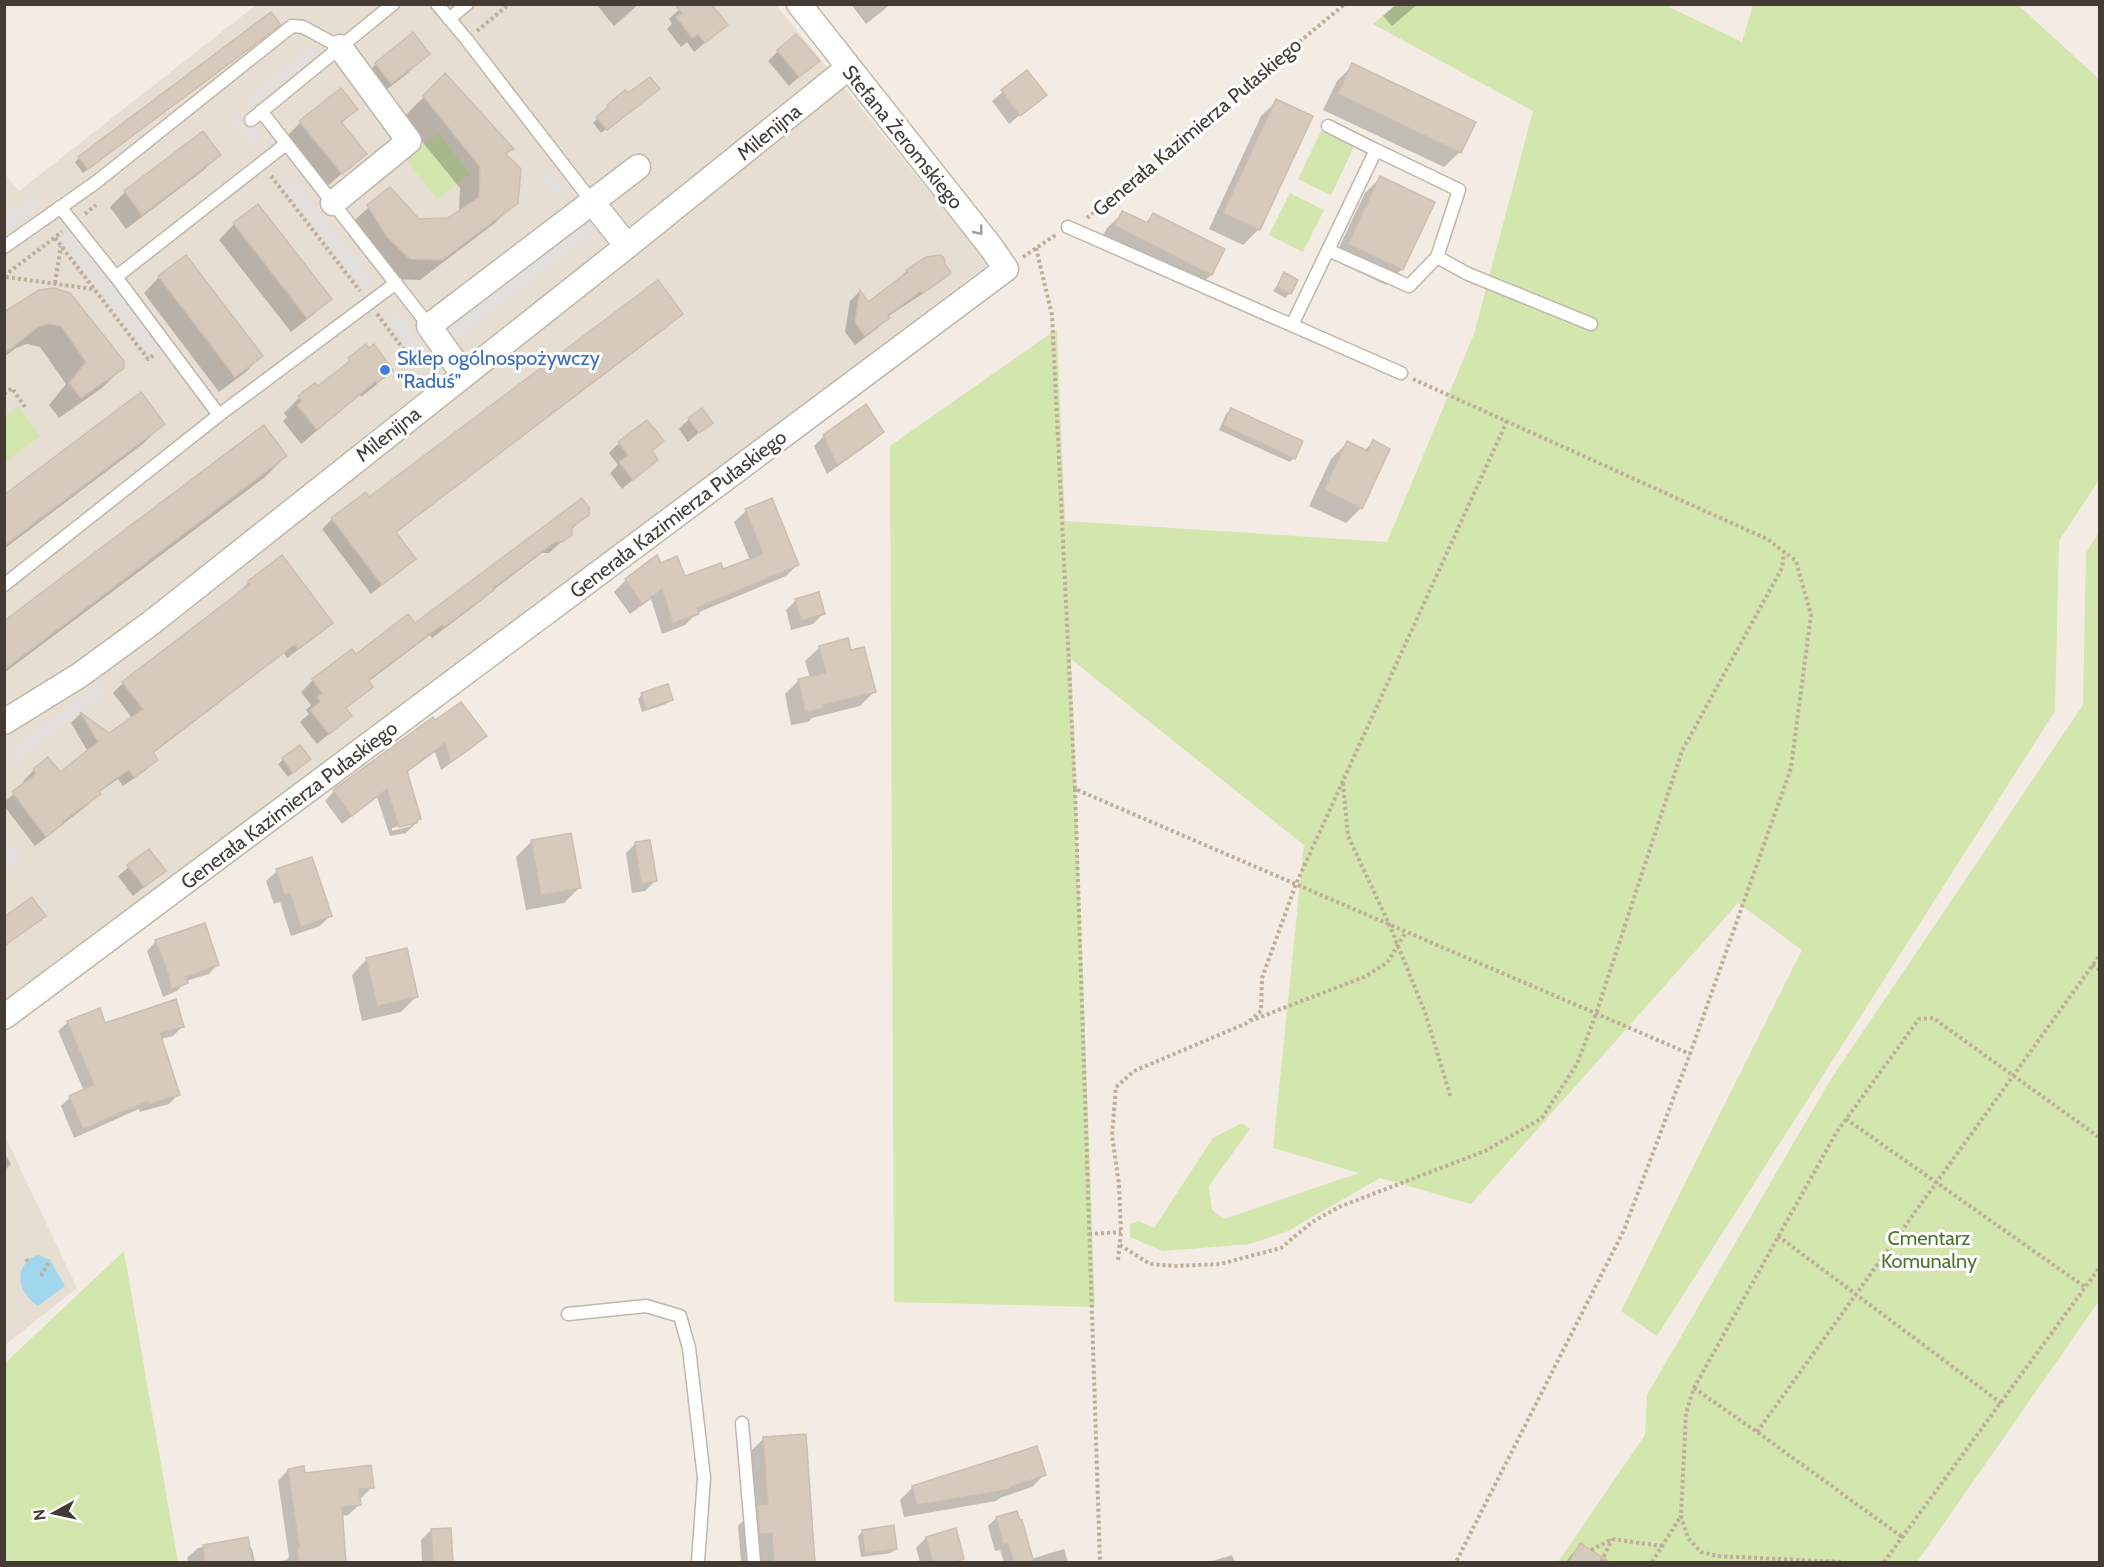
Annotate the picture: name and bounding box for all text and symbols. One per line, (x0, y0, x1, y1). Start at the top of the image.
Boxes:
street label: Generała Kazimierza Pułaskiego (1088, 33, 1306, 221)
street label: Stefana Żeromskiego (838, 60, 968, 214)
street label: Milenijna (732, 99, 806, 165)
one-way arrow (971, 224, 982, 235)
place label: Sklep ogólnospożywczy "Raduś" (397, 346, 600, 393)
marker: Sklep ogólnospożywczy "Raduś" (378, 363, 392, 377)
street label: Milenijna (351, 401, 425, 467)
street label: Generała Kazimierza Pułaskiego (565, 425, 791, 603)
street label: Generała Kazimierza Pułaskiego (176, 716, 402, 894)
park label: Cmentarz Komunalny (1881, 1226, 1977, 1273)
north arrow (24, 1483, 84, 1543)
text: N (29, 1508, 50, 1522)

